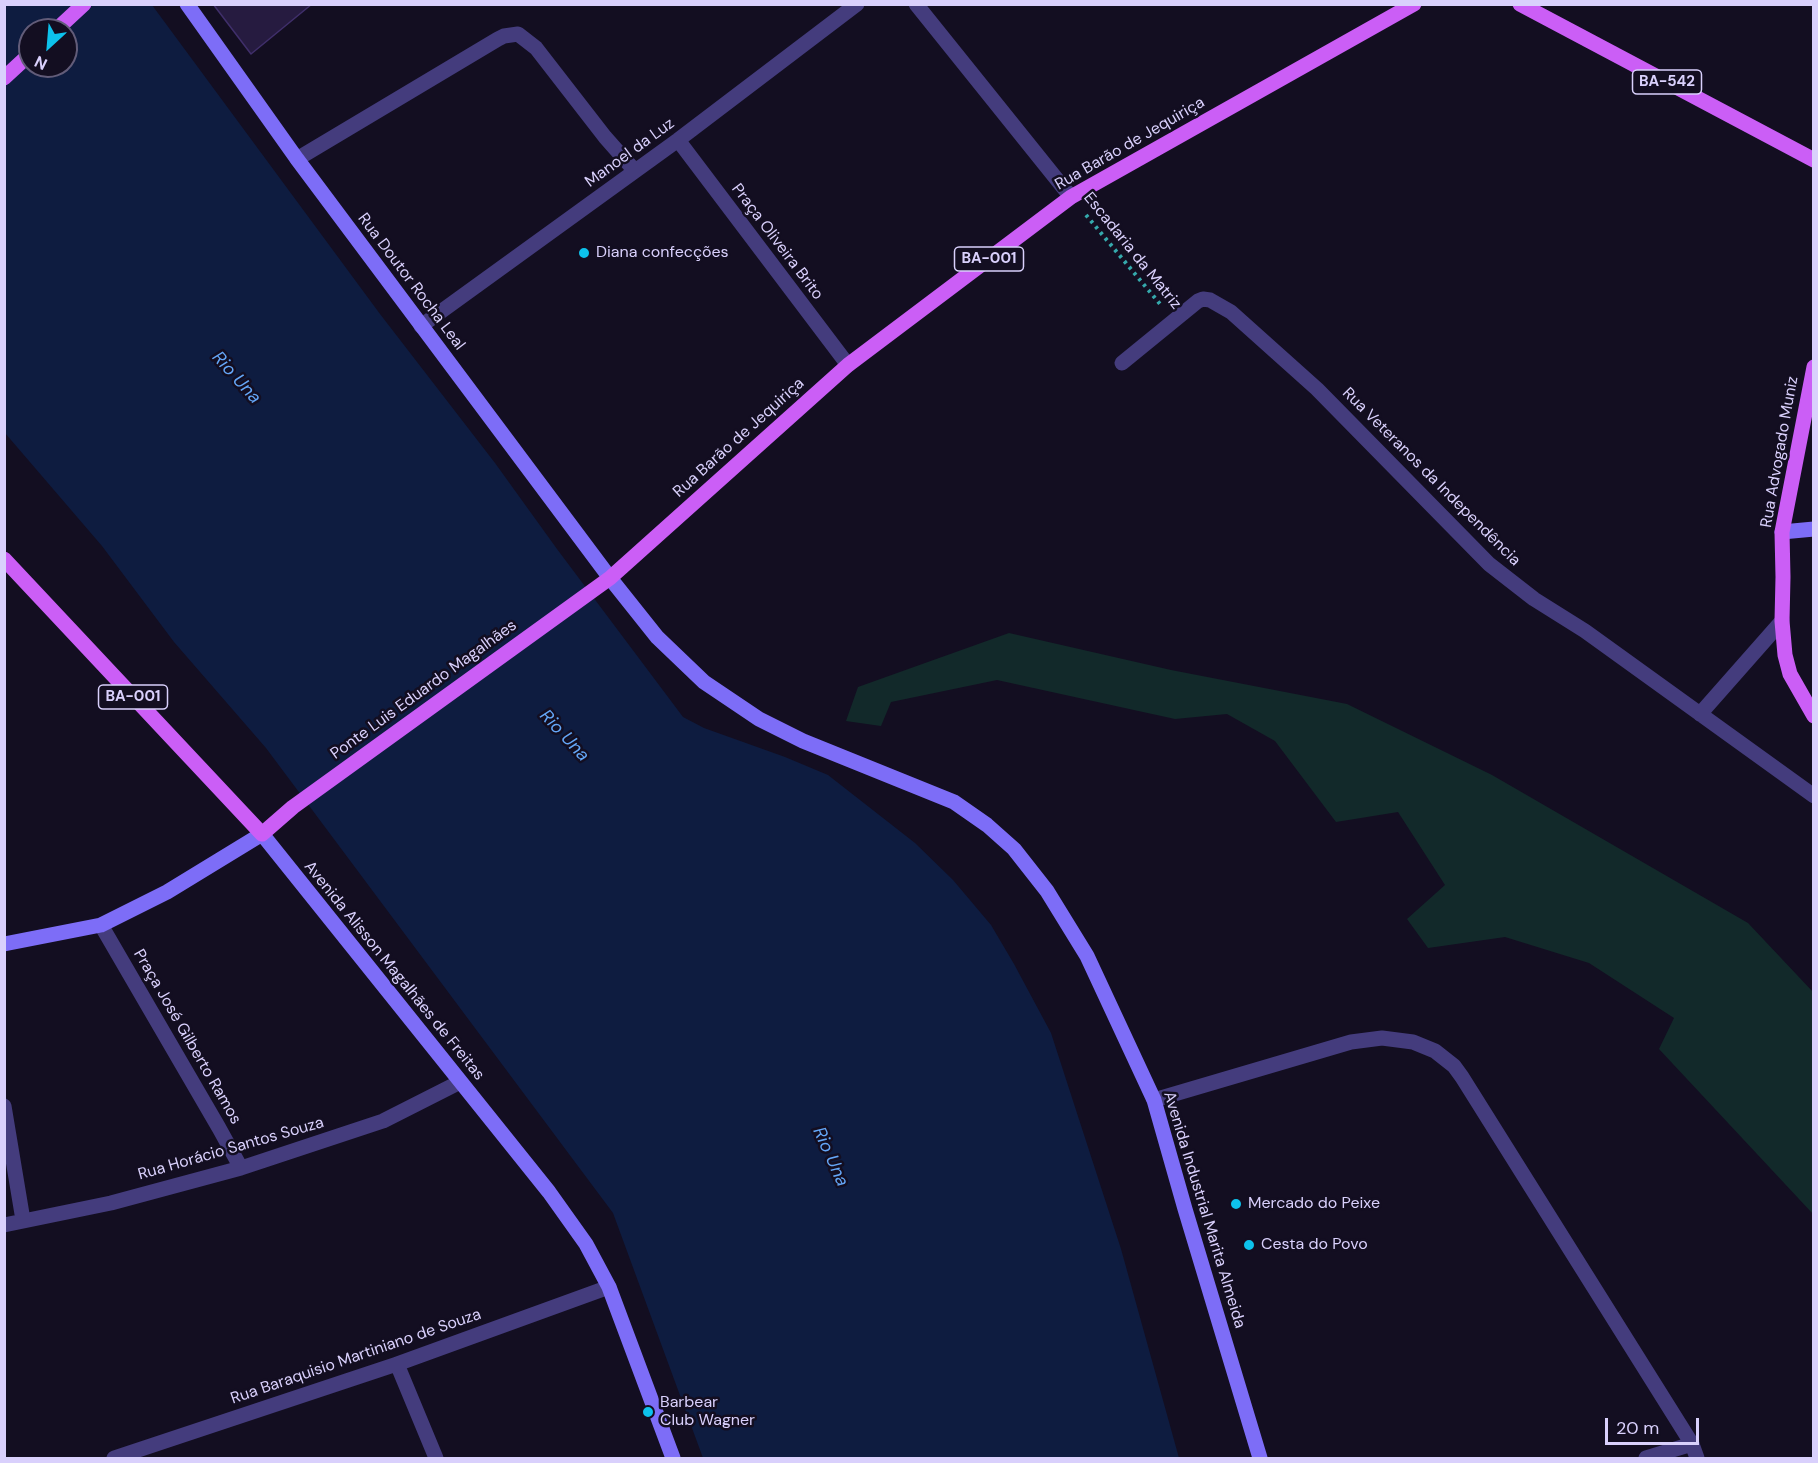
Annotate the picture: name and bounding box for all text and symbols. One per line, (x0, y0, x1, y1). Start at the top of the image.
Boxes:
north arrow (18, 18, 78, 78)
text: N (31, 51, 51, 75)
road number: BA-542 (1632, 70, 1702, 94)
street label: Rua Barão de Jequiriça (1052, 93, 1208, 195)
street label: Manoel da Luz (582, 114, 678, 192)
street label: Praça Oliveira Brito (727, 180, 827, 304)
street label: Escadaria da Matriz (1079, 189, 1185, 313)
street label: Rua Doutor Rocha Leal (353, 210, 469, 354)
place label: Diana confecções (596, 243, 729, 263)
marker: Diana confecções (577, 246, 591, 260)
road number: BA-001 (954, 247, 1024, 271)
water label: Rio Una (207, 347, 265, 409)
street label: Rua Barão de Jequiriça (670, 374, 808, 502)
street label: Rua Advogado Muniz (1757, 375, 1803, 529)
street label: Rua Veteranos da Independência (1338, 384, 1524, 570)
street label: Ponte Luis Eduardo Magalhães (327, 616, 521, 764)
road number: BA-001 (98, 685, 168, 709)
water label: Rio Una (535, 706, 593, 766)
street label: Avenida Alisson Magalhães de Freitas (300, 858, 488, 1084)
street label: Praça José Gilberto Ramos (129, 946, 245, 1128)
street label: Avenida Industrial Marita Almeida (1159, 1089, 1249, 1331)
street label: Rua Horácio Santos Souza (136, 1113, 326, 1185)
water label: Rio Una (807, 1124, 853, 1190)
place label: Mercado do Peixe (1248, 1194, 1380, 1214)
marker: Mercado do Peixe (1229, 1197, 1243, 1211)
place label: Cesta do Povo (1261, 1235, 1368, 1255)
marker: Cesta do Povo (1242, 1238, 1256, 1252)
street label: Rua Baraquisio Martiniano de Souza (228, 1305, 484, 1409)
place label: Barbear Club Wagner (660, 1393, 755, 1431)
marker: Barbear Club Wagner (641, 1405, 655, 1419)
scale bar (1608, 1406, 1702, 1444)
text: 20 m (1616, 1416, 1659, 1440)

